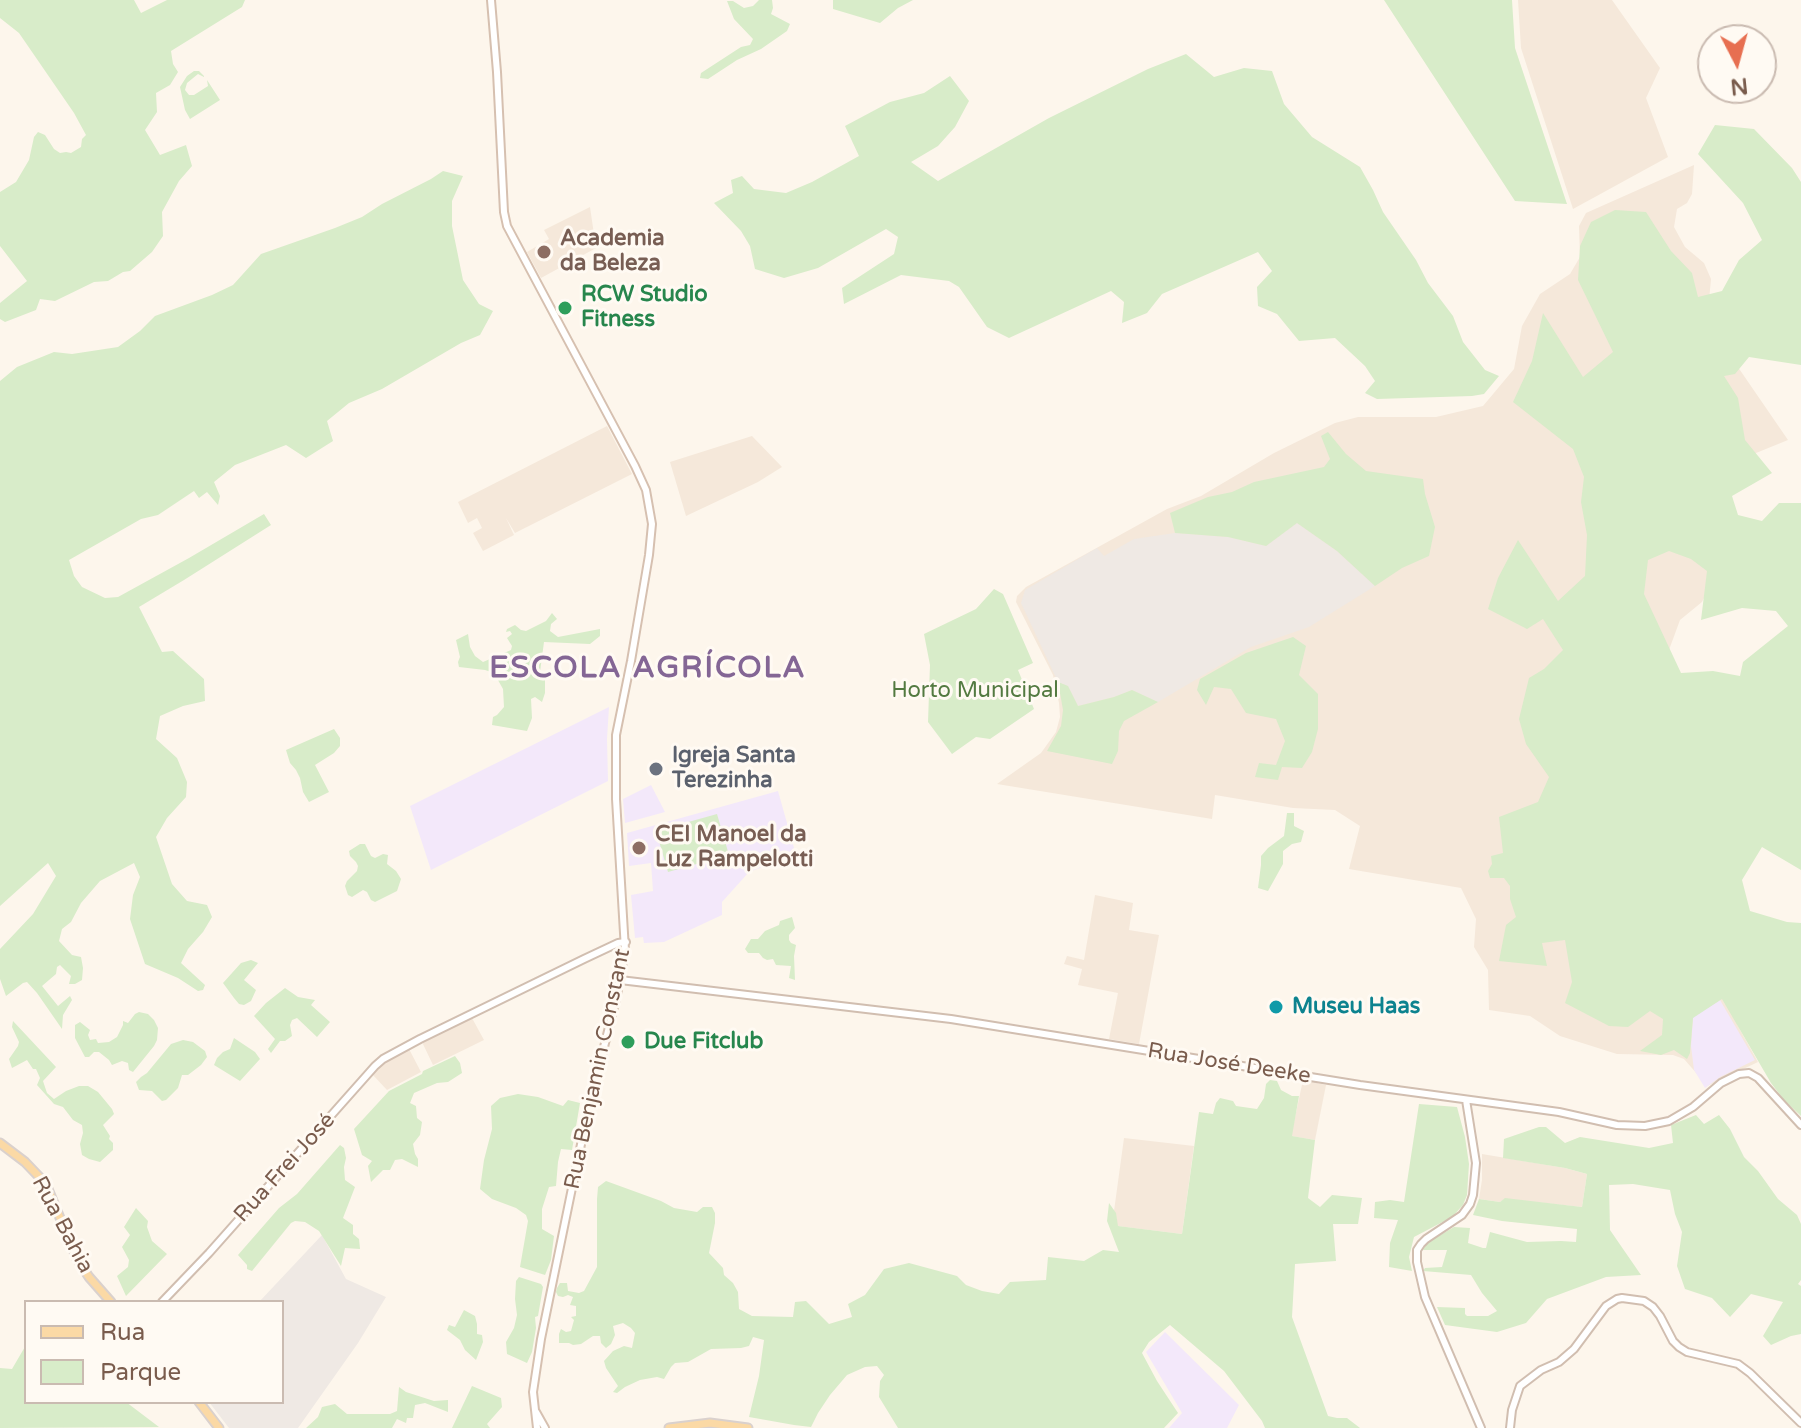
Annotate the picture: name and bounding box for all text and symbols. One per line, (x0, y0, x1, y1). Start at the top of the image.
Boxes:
north arrow (1697, 24, 1777, 104)
text: N (1729, 72, 1749, 100)
place label: Academia da Beleza (560, 226, 665, 278)
marker: Academia da Beleza (535, 243, 553, 261)
place label: RCW Studio Fitness (581, 282, 708, 334)
marker: RCW Studio Fitness (556, 299, 574, 317)
district label: ESCOLA AGRÍCOLA (489, 651, 807, 687)
park label: Horto Municipal (891, 678, 1059, 704)
place label: Igreja Santa Terezinha (672, 743, 796, 794)
marker: Igreja Santa Terezinha (647, 760, 665, 778)
place label: CEI Manoel da Luz Rampelotti (655, 822, 813, 874)
marker: CEI Manoel da Luz Rampelotti (630, 839, 648, 857)
street label: Rua Benjamin Constant (560, 946, 636, 1192)
place label: Museu Haas (1292, 994, 1420, 1020)
marker: Museu Haas (1267, 998, 1285, 1016)
place label: Due Fitclub (644, 1029, 763, 1055)
marker: Due Fitclub (619, 1033, 637, 1051)
street label: Rua José Deeke (1146, 1038, 1312, 1090)
street label: Rua Frei José (229, 1108, 341, 1228)
street label: Rua Bahia (25, 1172, 99, 1278)
legend (24, 1300, 284, 1404)
text: Rua (100, 1318, 145, 1347)
text: Parque (100, 1358, 181, 1387)

